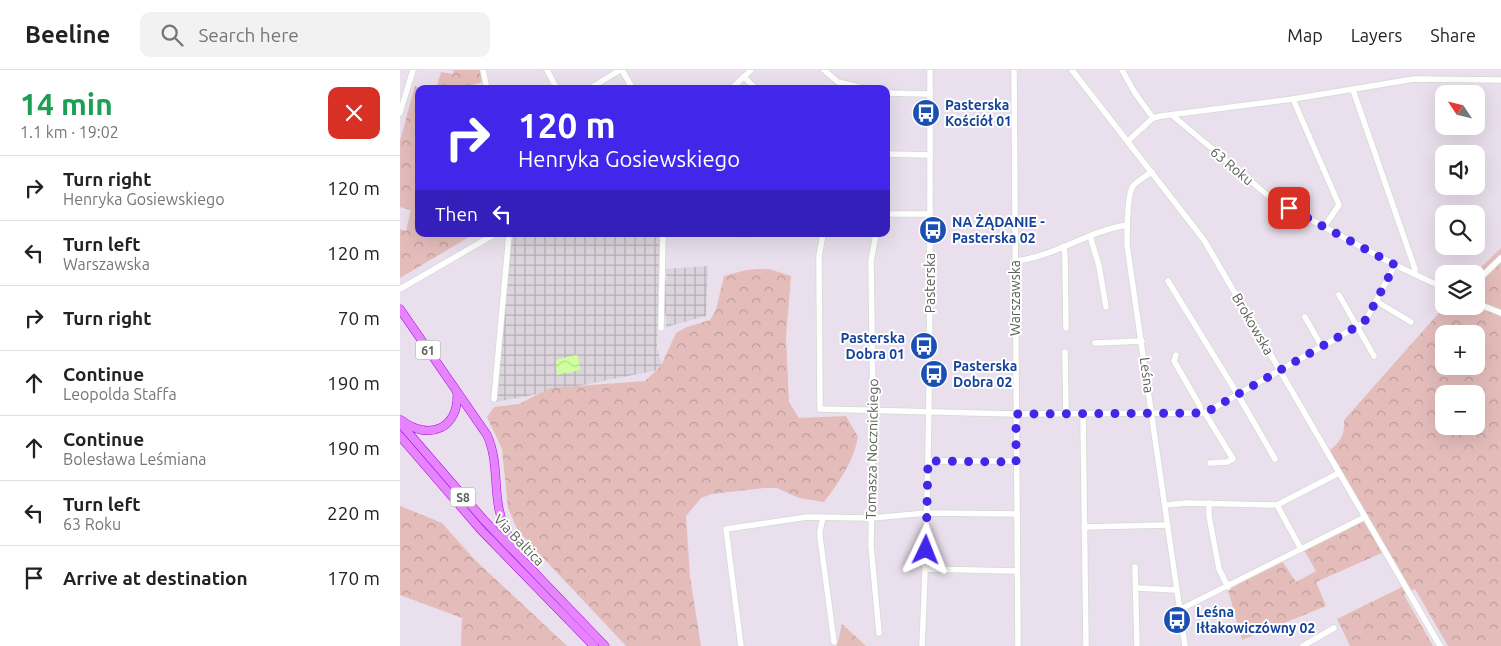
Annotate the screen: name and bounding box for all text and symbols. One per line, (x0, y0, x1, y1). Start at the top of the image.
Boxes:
search box (140, 12, 490, 57)
text: Beeline (25, 21, 110, 48)
icon: search (158, 21, 186, 49)
text: Search here (198, 24, 299, 46)
text: Map (1287, 25, 1323, 45)
text: Layers (1351, 25, 1402, 45)
text: Share (1430, 25, 1476, 45)
north arrow (1435, 85, 1485, 135)
map controls (1435, 85, 1485, 435)
text: 14 min (20, 87, 113, 121)
button: close (328, 87, 380, 139)
place label: Pasterska Kościół 01 (945, 97, 1012, 129)
bus stop icon: Pasterska Kościół 01 (911, 98, 941, 128)
icon: right (435, 105, 500, 170)
text: 120 m (518, 105, 616, 145)
text: 1.1 km · 19:02 (20, 123, 119, 141)
street label: 63 Roku (1207, 144, 1257, 188)
button: sound (1435, 145, 1485, 195)
text: Henryka Gosiewskiego (518, 146, 740, 171)
text: Turn right (63, 168, 151, 190)
icon: right (20, 174, 48, 202)
text: 120 m (327, 177, 380, 199)
pin (1268, 187, 1310, 229)
text: Henryka Gosiewskiego (63, 190, 225, 208)
icon: arrive (1275, 194, 1303, 222)
icon: left (488, 200, 516, 228)
text: Then (435, 203, 478, 225)
button: search (1435, 205, 1485, 255)
place label: NA ŻĄDANIE - Pasterska 02 (952, 213, 1045, 246)
bus stop icon: NA ŻĄDANIE - Pasterska 02 (918, 215, 948, 245)
text: Turn left (63, 233, 141, 255)
icon: left (20, 239, 48, 267)
text: 120 m (327, 242, 380, 264)
street label: Pasterska (922, 253, 938, 313)
text: Warszawska (63, 255, 150, 273)
street label: Warszawska (1007, 260, 1023, 336)
button: layers (1435, 265, 1485, 315)
street label: Brokowska (1229, 290, 1277, 358)
icon: right (20, 304, 48, 332)
text: Turn right (63, 307, 151, 329)
text: 70 m (338, 307, 380, 329)
button: + (1435, 325, 1485, 375)
place label: Pasterska Dobra 01 (841, 330, 905, 362)
bus stop icon: Pasterska Dobra 01 (909, 331, 939, 361)
road number: 61 (415, 340, 440, 360)
street label: Leśna (1137, 356, 1157, 394)
place label: Pasterska Dobra 02 (953, 358, 1017, 390)
bus stop icon: Pasterska Dobra 02 (919, 359, 949, 389)
text: Continue (63, 363, 144, 385)
icon: ahead (20, 369, 48, 397)
text: 190 m (327, 372, 380, 394)
street label: Tomasza Nocznickiego (863, 378, 881, 520)
text: Leopolda Staffa (63, 385, 177, 403)
button: − (1435, 385, 1485, 435)
text: Continue (63, 428, 144, 450)
icon: ahead (20, 434, 48, 462)
text: 190 m (327, 437, 380, 459)
text: Bolesława Leśmiana (63, 450, 207, 468)
road number: S8 (450, 488, 476, 507)
text: Turn left (63, 493, 141, 515)
icon: left (20, 499, 48, 527)
text: 220 m (327, 502, 380, 524)
street label: Via Baltica (491, 511, 547, 569)
text: 63 Roku (63, 515, 121, 533)
position arrow (899, 523, 951, 575)
icon: arrive (20, 564, 48, 592)
text: Arrive at destination (63, 567, 248, 589)
text: 170 m (327, 567, 380, 589)
place label: Leśna Iłłakowiczówny 02 (1196, 604, 1315, 636)
bus stop icon: Leśna Iłłakowiczówny 02 (1162, 605, 1192, 635)

